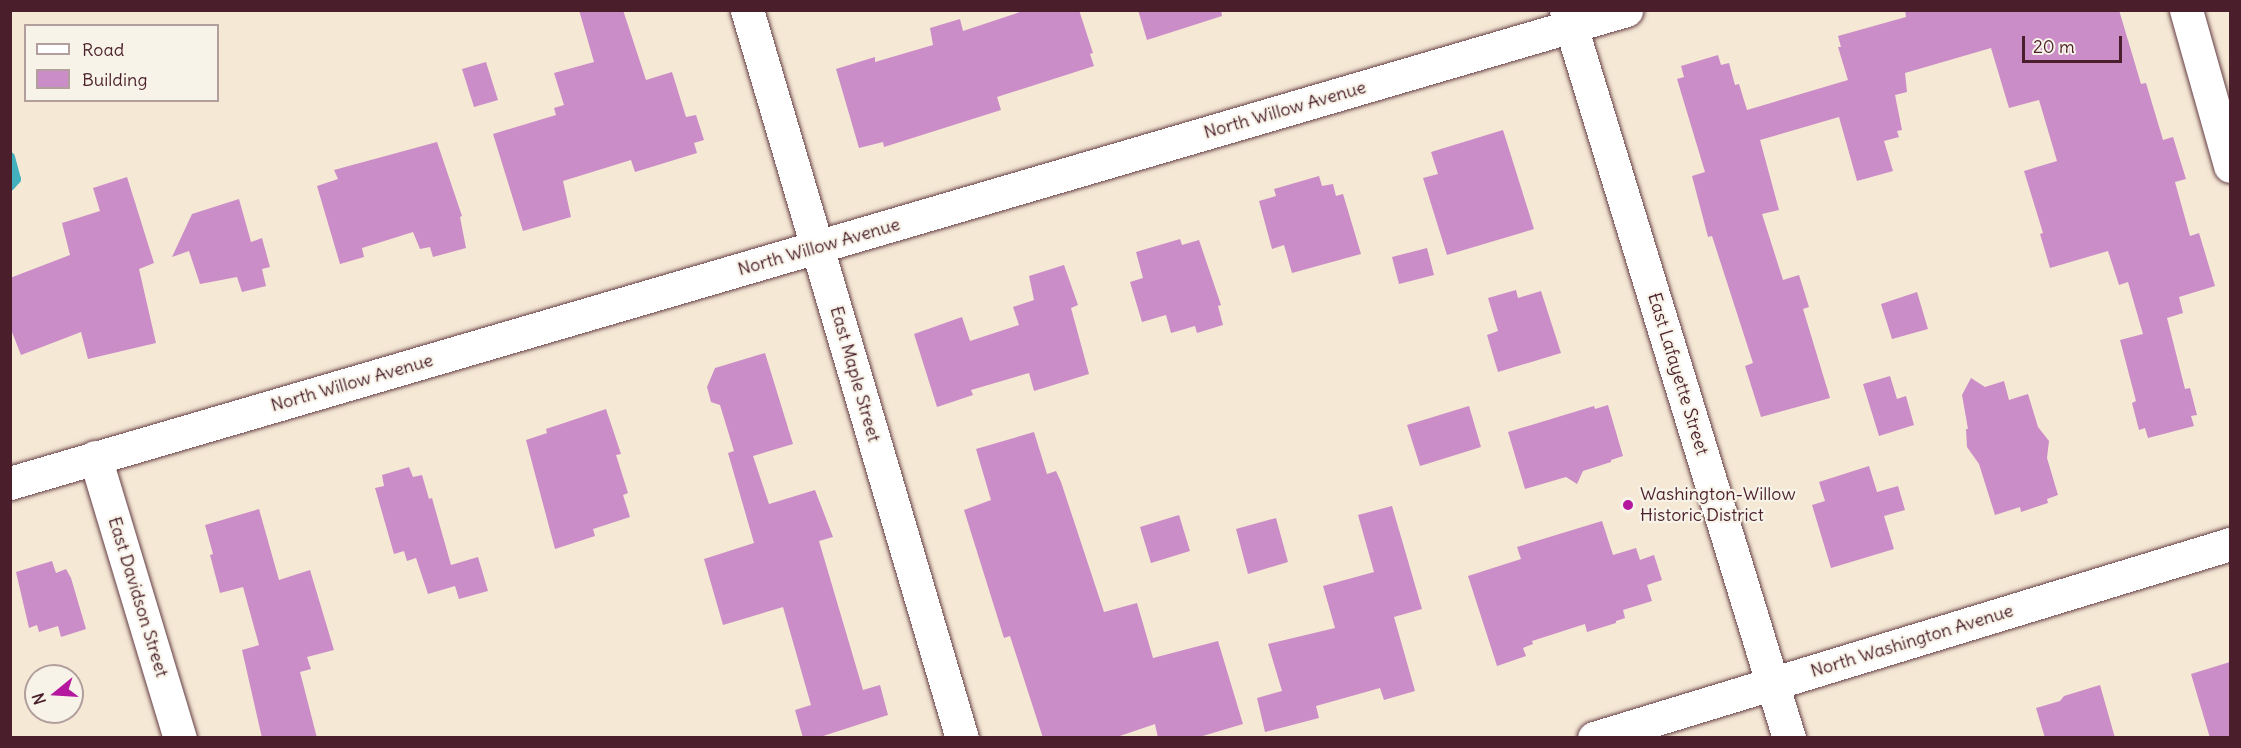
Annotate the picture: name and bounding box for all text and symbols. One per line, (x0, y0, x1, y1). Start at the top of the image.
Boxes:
legend (24, 24, 219, 102)
scale bar (2025, 24, 2126, 62)
text: 20 m (2033, 35, 2075, 58)
text: Road (82, 38, 124, 61)
text: Building (82, 68, 147, 91)
street label: North Willow Avenue (1201, 76, 1369, 144)
street label: North Willow Avenue (735, 213, 903, 281)
street label: East Lafayette Street (1643, 290, 1713, 458)
street label: East Maple Street (825, 304, 885, 444)
street label: North Willow Avenue (268, 349, 436, 417)
place label: Washington-Willow Historic District (1640, 484, 1796, 526)
marker: Washington-Willow Historic District (1621, 498, 1635, 512)
street label: East Davidson Street (103, 514, 173, 680)
street label: North Washington Avenue (1808, 600, 2016, 682)
north arrow (24, 664, 84, 724)
text: N (28, 691, 50, 707)

